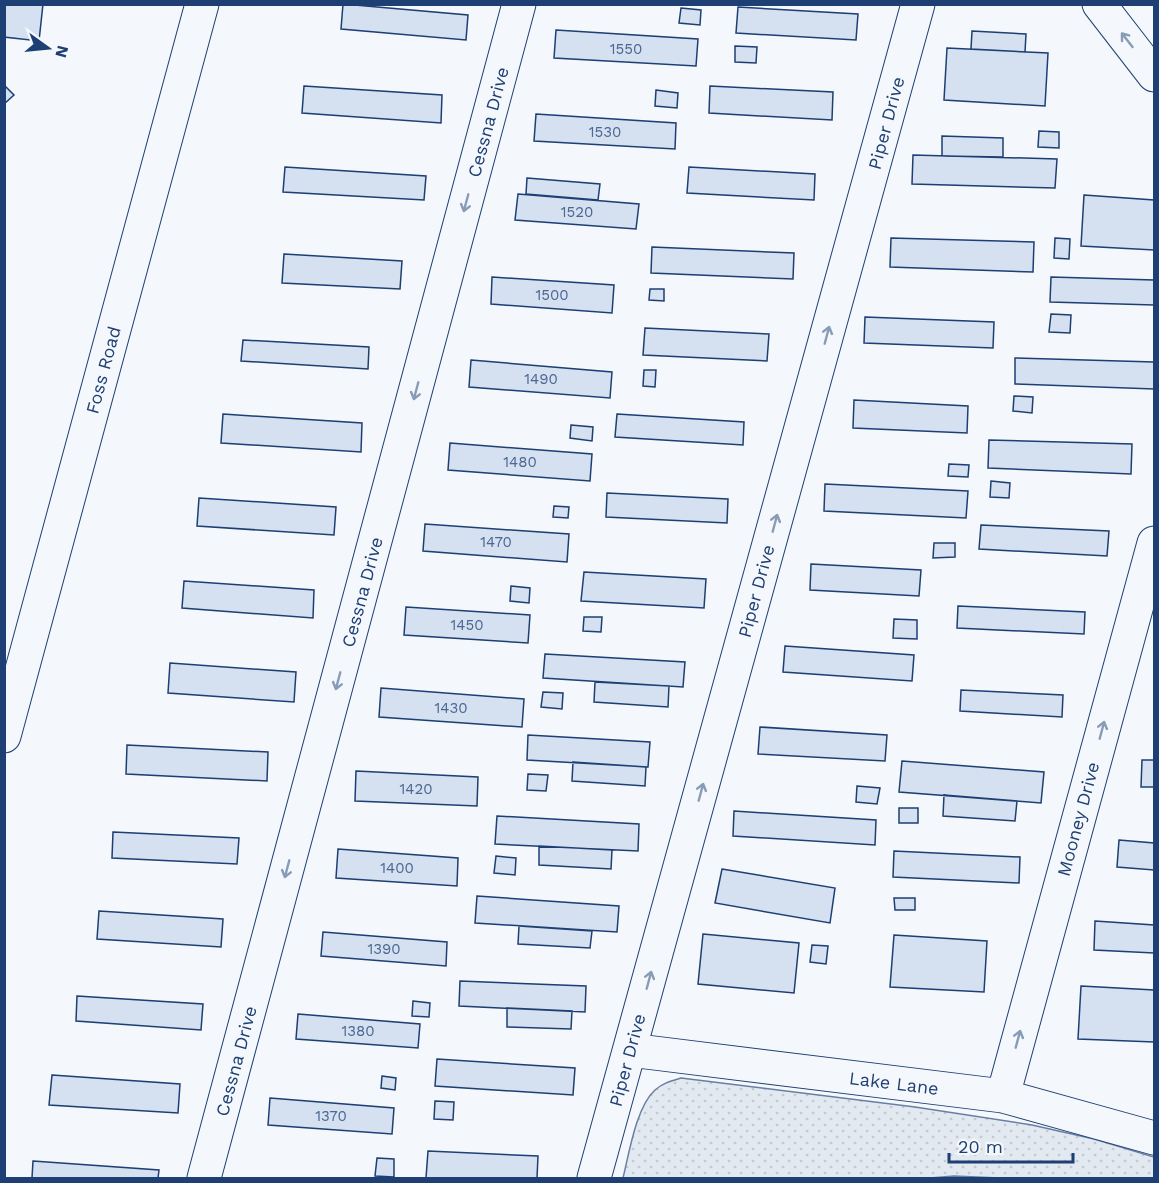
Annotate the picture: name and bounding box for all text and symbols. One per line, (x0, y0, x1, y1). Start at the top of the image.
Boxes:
north arrow (18, 18, 78, 78)
one-way arrow (1120, 32, 1133, 48)
house number: 1550 (610, 40, 642, 58)
text: N (51, 44, 73, 60)
street label: Cessna Drive (463, 64, 513, 180)
street label: Piper Drive (864, 74, 908, 172)
house number: 1530 (589, 123, 621, 141)
one-way arrow (460, 193, 471, 212)
house number: 1520 (561, 203, 593, 221)
house number: 1500 (535, 286, 569, 304)
street label: Foss Road (81, 324, 125, 416)
one-way arrow (822, 326, 833, 345)
house number: 1490 (524, 370, 558, 388)
one-way arrow (409, 381, 421, 400)
house number: 1480 (503, 453, 537, 471)
one-way arrow (770, 514, 781, 533)
house number: 1470 (480, 533, 512, 551)
street label: Cessna Drive (337, 534, 387, 650)
street label: Piper Drive (734, 542, 778, 640)
house number: 1450 (450, 616, 484, 634)
one-way arrow (331, 671, 343, 690)
house number: 1430 (434, 699, 468, 717)
one-way arrow (1097, 720, 1109, 739)
street label: Mooney Drive (1053, 759, 1103, 879)
house number: 1420 (399, 780, 433, 798)
one-way arrow (695, 783, 707, 802)
one-way arrow (281, 859, 292, 878)
house number: 1400 (380, 859, 414, 877)
house number: 1390 (367, 940, 401, 958)
one-way arrow (644, 971, 655, 990)
street label: Cessna Drive (211, 1003, 261, 1119)
street label: Piper Drive (605, 1011, 649, 1109)
house number: 1380 (341, 1022, 375, 1040)
one-way arrow (1013, 1030, 1025, 1049)
street label: Lake Lane (848, 1067, 940, 1099)
house number: 1370 (315, 1107, 347, 1125)
scale bar (949, 1126, 1074, 1164)
text: 20 m (958, 1136, 1003, 1157)

